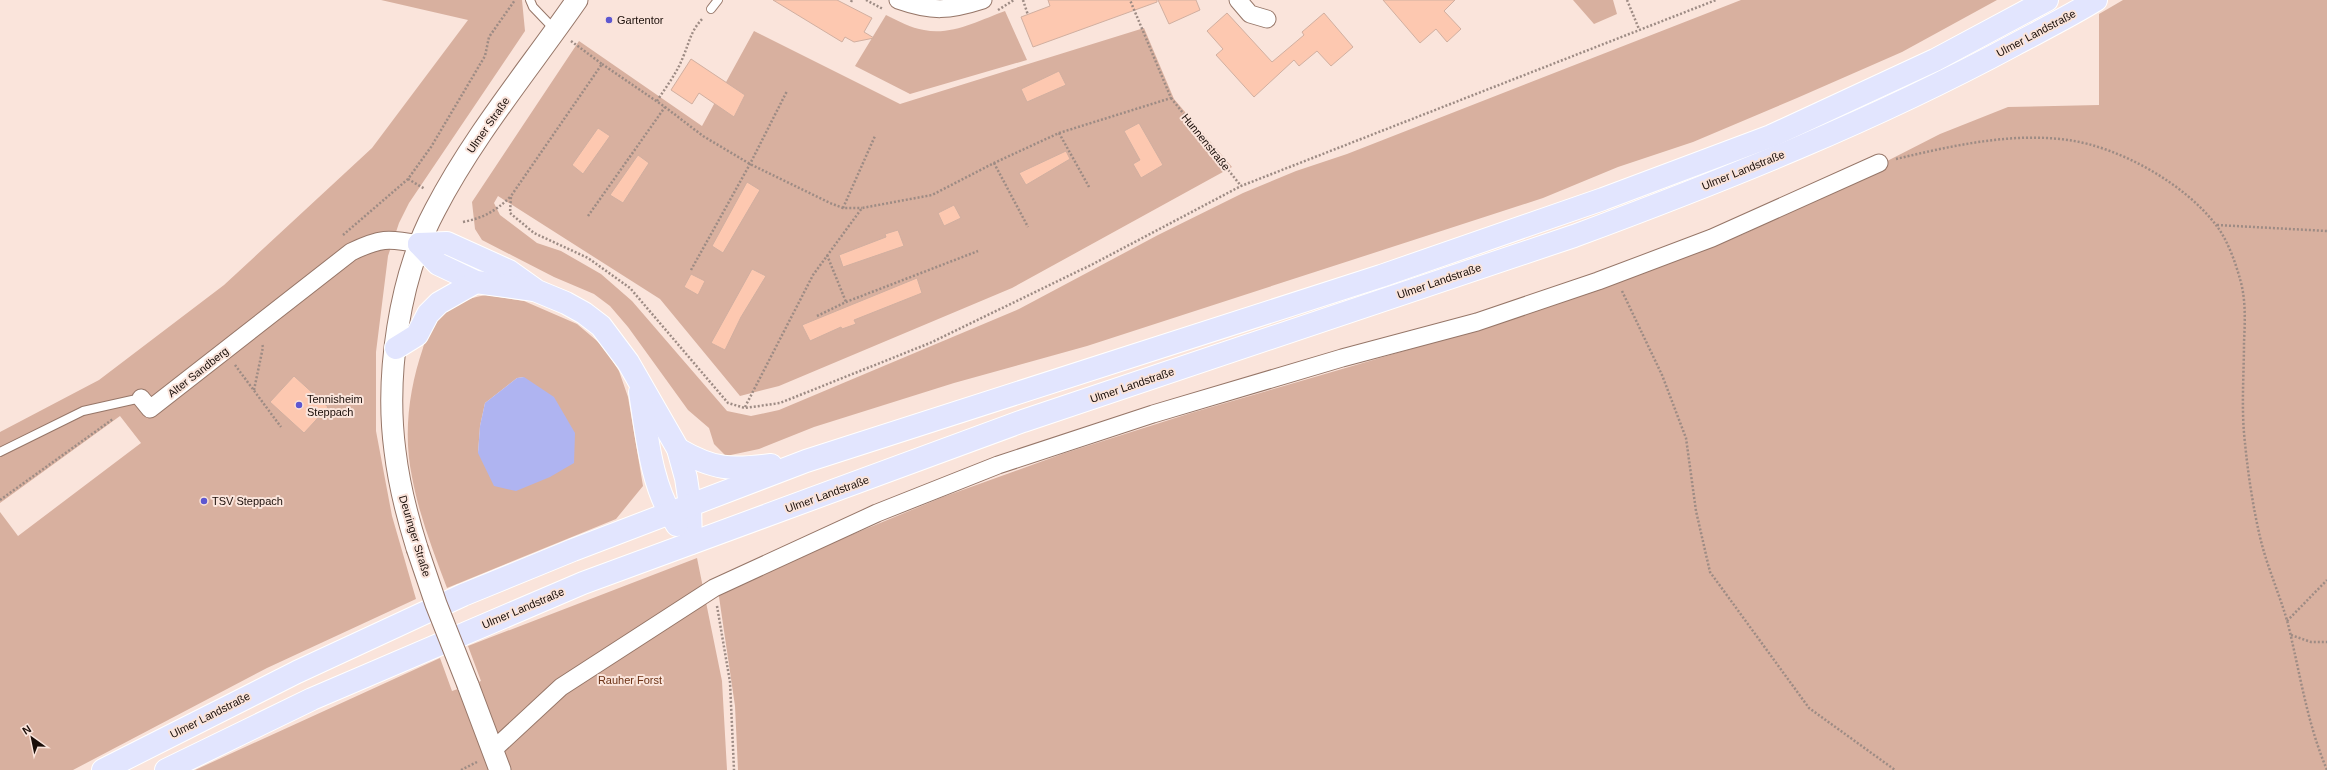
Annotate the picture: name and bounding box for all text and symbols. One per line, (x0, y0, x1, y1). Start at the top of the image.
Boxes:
street label: Ulmer Landstraße (1994, 7, 2078, 59)
place label: Gartentor (617, 14, 664, 26)
marker: Gartentor (604, 15, 614, 25)
street label: Ulmer Straße (464, 95, 512, 155)
street label: Hunnenstraße (1179, 111, 1233, 173)
street label: Ulmer Landstraße (1700, 148, 1786, 192)
street label: Ulmer Landstraße (1395, 261, 1483, 301)
street label: Alter Sandberg (165, 345, 231, 399)
street label: Ulmer Landstraße (1088, 365, 1176, 405)
place label: Tennisheim Steppach (307, 393, 363, 418)
marker: Tennisheim Steppach (294, 400, 304, 410)
street label: Ulmer Landstraße (784, 473, 870, 515)
street label: Deuringer Straße (397, 494, 433, 578)
place label: TSV Steppach (212, 495, 283, 507)
marker: TSV Steppach (199, 496, 209, 506)
street label: Ulmer Landstraße (480, 585, 566, 631)
park label: Rauher Forst (598, 674, 662, 686)
street label: Ulmer Landstraße (168, 690, 252, 740)
north arrow (12, 718, 52, 758)
text: N (20, 722, 33, 737)

